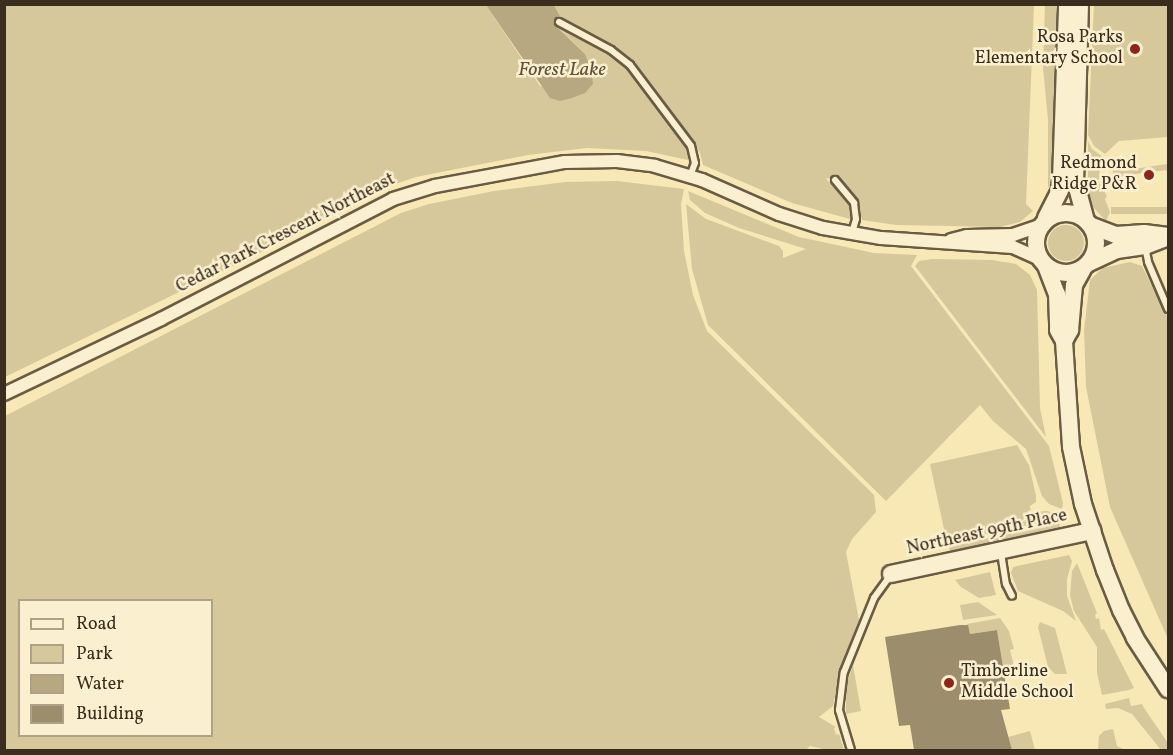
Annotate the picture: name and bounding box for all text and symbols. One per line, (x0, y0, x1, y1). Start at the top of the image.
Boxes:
place label: Rosa Parks Elementary School (974, 28, 1123, 70)
marker: Rosa Parks Elementary School (1128, 42, 1142, 56)
water label: Forest Lake (518, 58, 606, 82)
place label: Redmond Ridge P&R (1052, 154, 1137, 196)
marker: Redmond Ridge P&R (1142, 168, 1156, 182)
street label: Cedar Park Crescent Northeast (173, 169, 399, 299)
street label: Northeast 99th Place (905, 505, 1069, 561)
legend (18, 599, 213, 737)
text: Road (76, 612, 117, 637)
text: Park (76, 642, 113, 667)
place label: Timberline Middle School (961, 662, 1074, 704)
text: Water (76, 672, 124, 697)
marker: Timberline Middle School (942, 676, 956, 690)
text: Building (76, 702, 144, 727)

